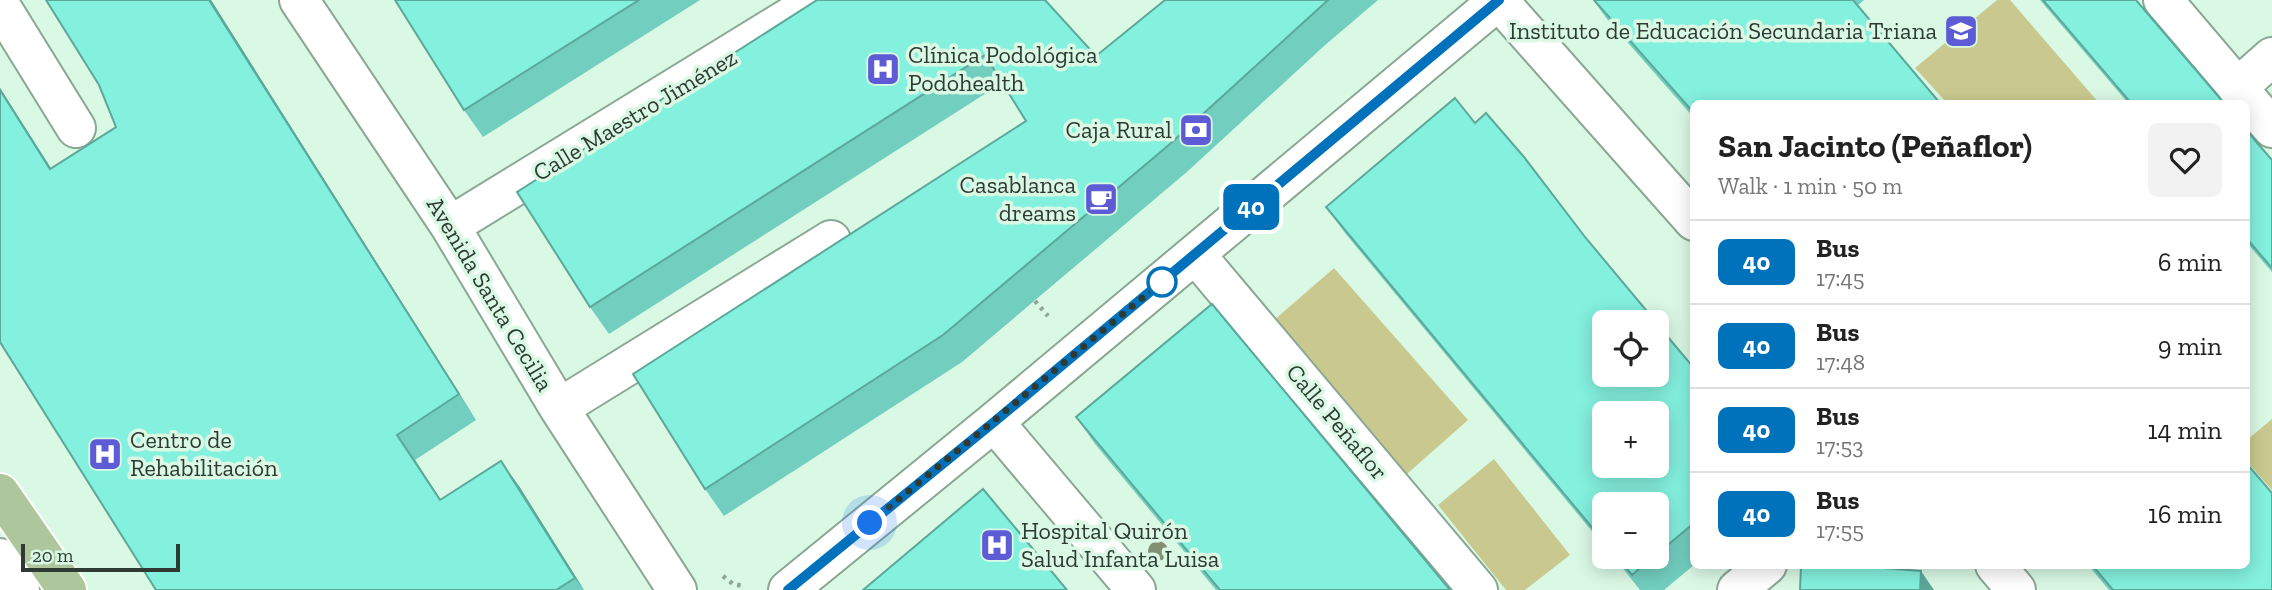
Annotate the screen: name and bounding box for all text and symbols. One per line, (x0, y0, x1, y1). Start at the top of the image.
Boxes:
school or university icon: Instituto de Educación Secundaria Triana (1942, 12, 1980, 50)
place label: Instituto de Educación Secundaria Triana (1509, 16, 1937, 45)
place label: Clínica Podológica Podohealth (908, 40, 1098, 97)
street label: Calle Maestro Jiménez (528, 42, 742, 187)
hospital icon: Clínica Podológica Podohealth (864, 50, 902, 88)
bank icon: Caja Rural (1177, 111, 1215, 149)
place label: Caja Rural (1065, 115, 1172, 144)
button: heart (2148, 123, 2222, 197)
text: San Jacinto (Peñaflor) (1718, 126, 2032, 165)
place label: Casablanca dreams (960, 170, 1076, 227)
text: Walk · 1 min · 50 m (1718, 172, 1902, 200)
cafe icon: Casablanca dreams (1082, 180, 1120, 218)
line badge: 40 (1220, 184, 1282, 230)
street label: Avenida Santa Cecilia (421, 191, 560, 397)
text: 40 (1237, 192, 1265, 221)
text: Bus (1816, 232, 1859, 264)
text: 6 min (2158, 246, 2222, 278)
text: 40 (1743, 247, 1770, 276)
text: 17:45 (1816, 264, 1865, 292)
unlabelled marker (1147, 267, 1177, 297)
map controls (1592, 310, 1669, 569)
button: locate (1592, 310, 1669, 387)
text: Bus (1816, 316, 1859, 348)
text: 9 min (2158, 330, 2222, 362)
text: 40 (1743, 331, 1770, 360)
text: 17:48 (1816, 348, 1865, 376)
street label: Calle Peñaflor (1280, 358, 1394, 486)
text: Bus (1816, 400, 1859, 432)
button: + (1592, 401, 1669, 478)
text: 14 min (2147, 414, 2222, 446)
text: 40 (1743, 415, 1770, 444)
place label: Centro de Rehabilitación (130, 425, 278, 482)
text: 17:53 (1816, 432, 1863, 460)
hospital icon: Centro de Rehabilitación (86, 435, 124, 473)
text: Bus (1816, 484, 1859, 516)
button: − (1592, 492, 1669, 569)
text: 16 min (2148, 498, 2222, 530)
text: 40 (1743, 499, 1770, 528)
your location (852, 505, 887, 540)
place label: Hospital Quirón Salud Infanta Luisa (1021, 516, 1220, 573)
text: 17:55 (1816, 516, 1864, 544)
hospital icon: Hospital Quirón Salud Infanta Luisa (978, 526, 1016, 564)
scale bar (21, 541, 180, 573)
text: 20 m (32, 544, 73, 567)

